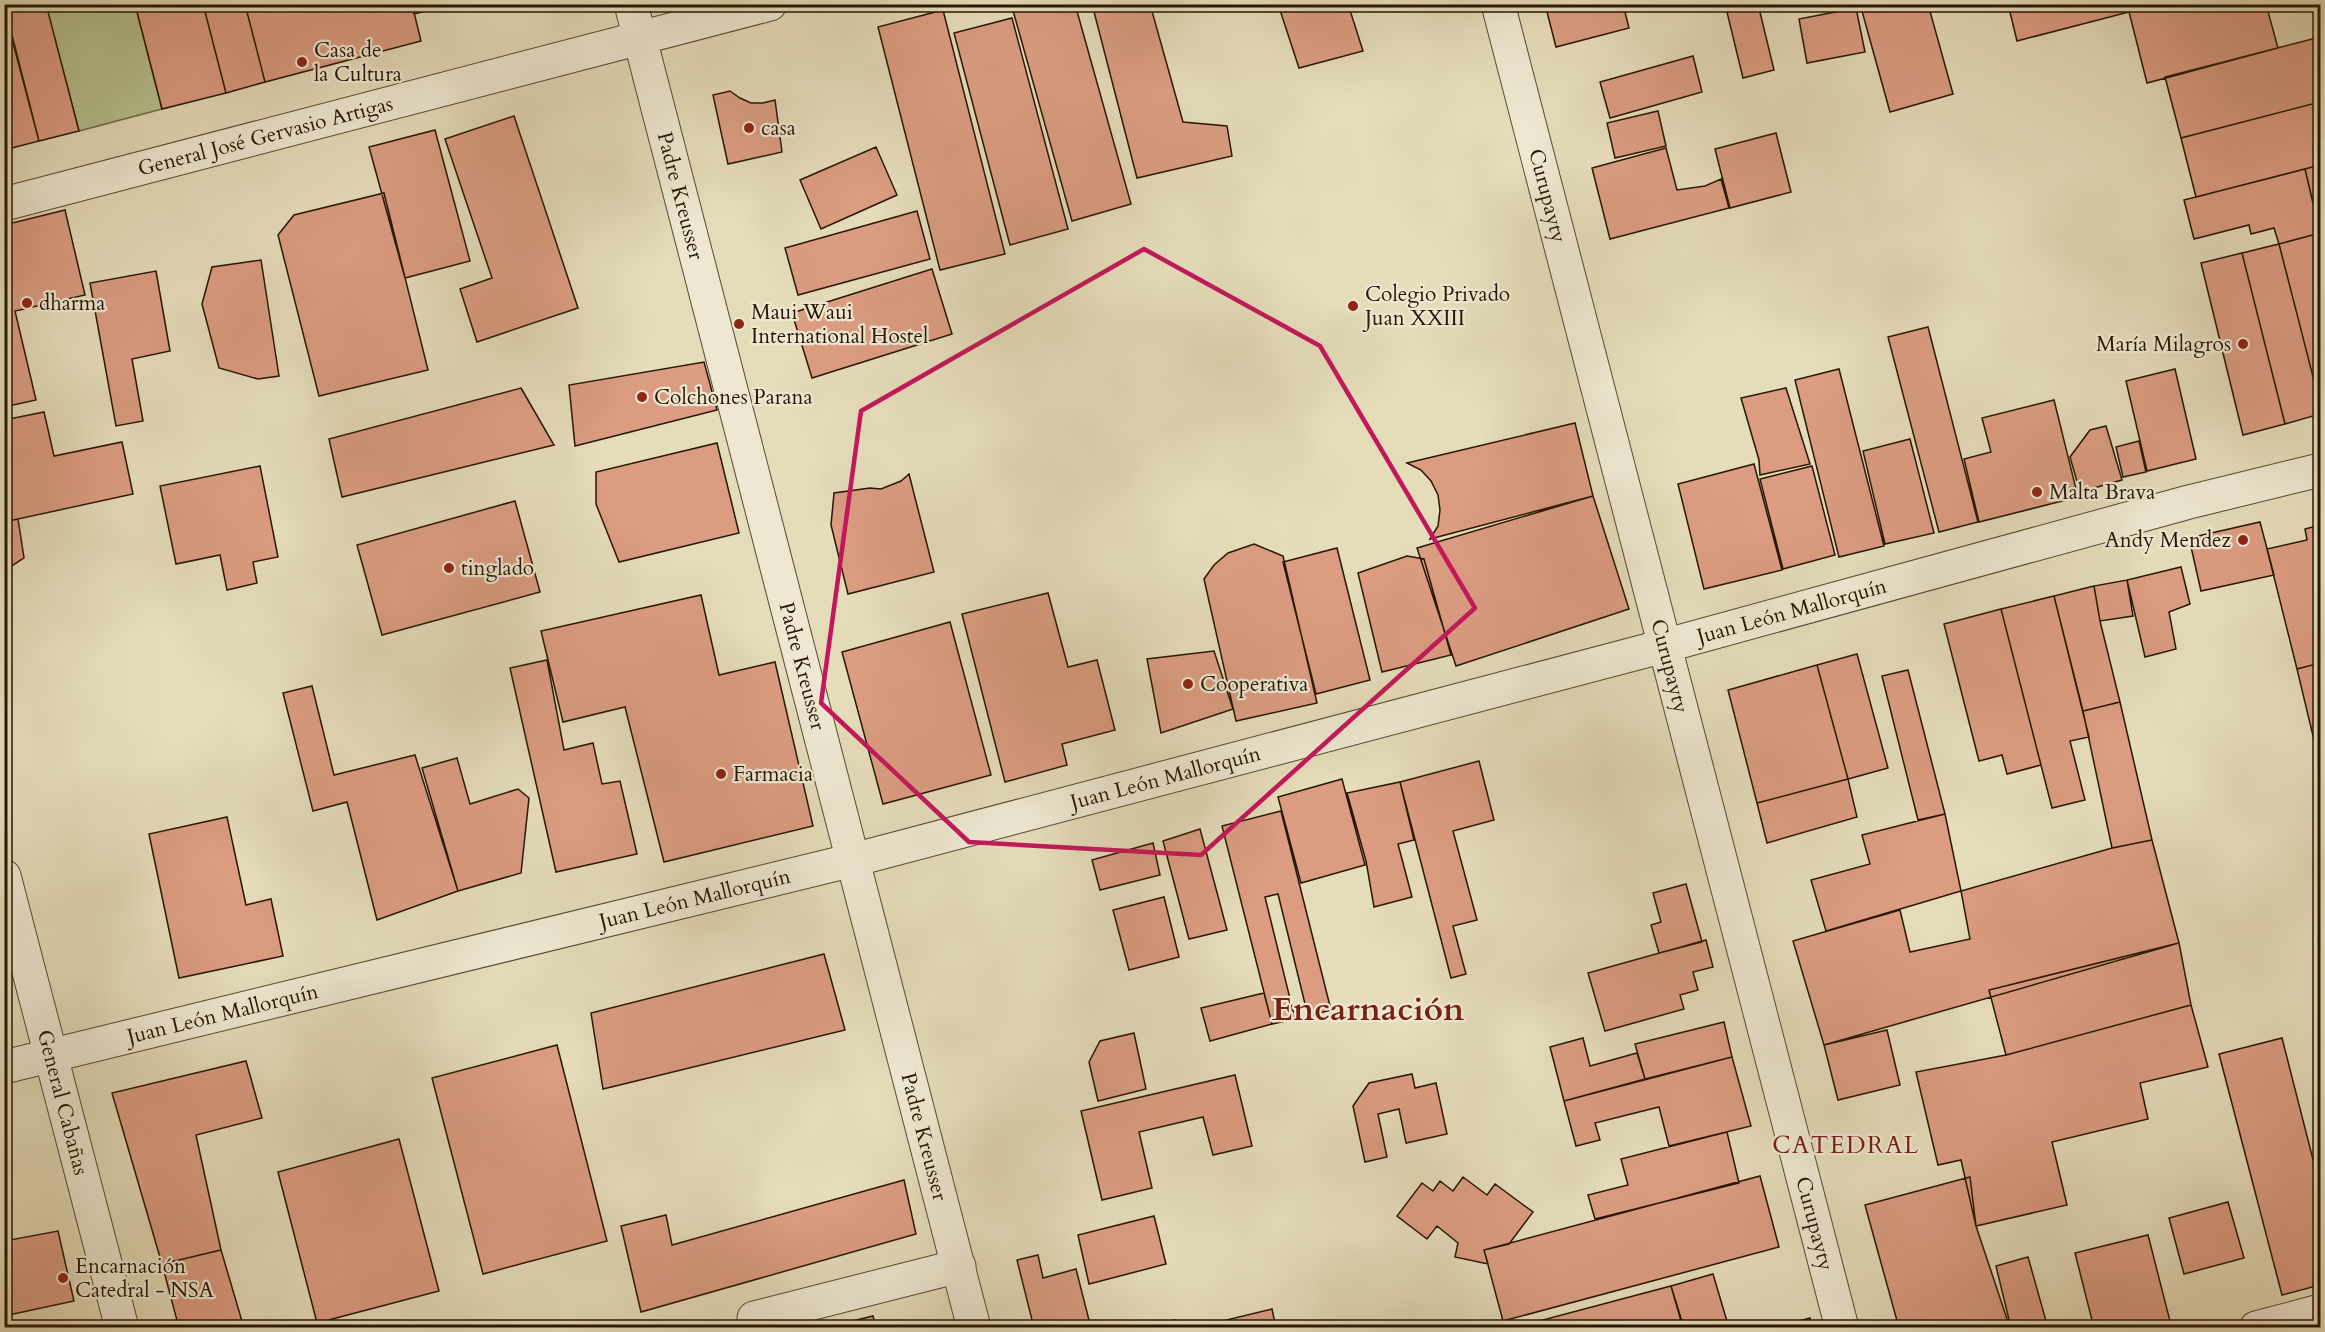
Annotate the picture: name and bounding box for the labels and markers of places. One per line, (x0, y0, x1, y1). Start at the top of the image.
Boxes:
place label: Casa de la Cultura (314, 36, 402, 89)
marker: Casa de la Cultura (295, 55, 309, 69)
place label: casa (761, 114, 796, 143)
marker: casa (742, 121, 756, 135)
place label: Colegio Privado Juan XXIII (1362, 280, 1510, 333)
place label: dharma (39, 289, 105, 318)
marker: dharma (20, 296, 34, 310)
place label: Maui Waui International Hostel (751, 298, 928, 351)
marker: Colegio Privado Juan XXIII (1346, 299, 1360, 313)
marker: Maui Waui International Hostel (732, 317, 746, 331)
place label: María Milagros (2096, 330, 2231, 359)
marker: María Milagros (2236, 337, 2250, 351)
place label: Colchones Parana (654, 383, 813, 412)
marker: Colchones Parana (635, 390, 649, 404)
place label: Malta Brava (2049, 478, 2155, 507)
marker: Malta Brava (2030, 485, 2044, 499)
place label: Andy Mendez (2105, 526, 2232, 555)
marker: Andy Mendez (2236, 533, 2250, 547)
place label: tinglado (461, 554, 534, 583)
marker: tinglado (442, 561, 456, 575)
place label: Cooperativa (1200, 670, 1308, 699)
marker: Cooperativa (1181, 677, 1195, 691)
place label: Farmacia (733, 760, 813, 789)
marker: Farmacia (714, 767, 728, 781)
place label: Encarnación Catedral - NSA (75, 1252, 214, 1305)
marker: Encarnación Catedral - NSA (56, 1271, 70, 1285)

